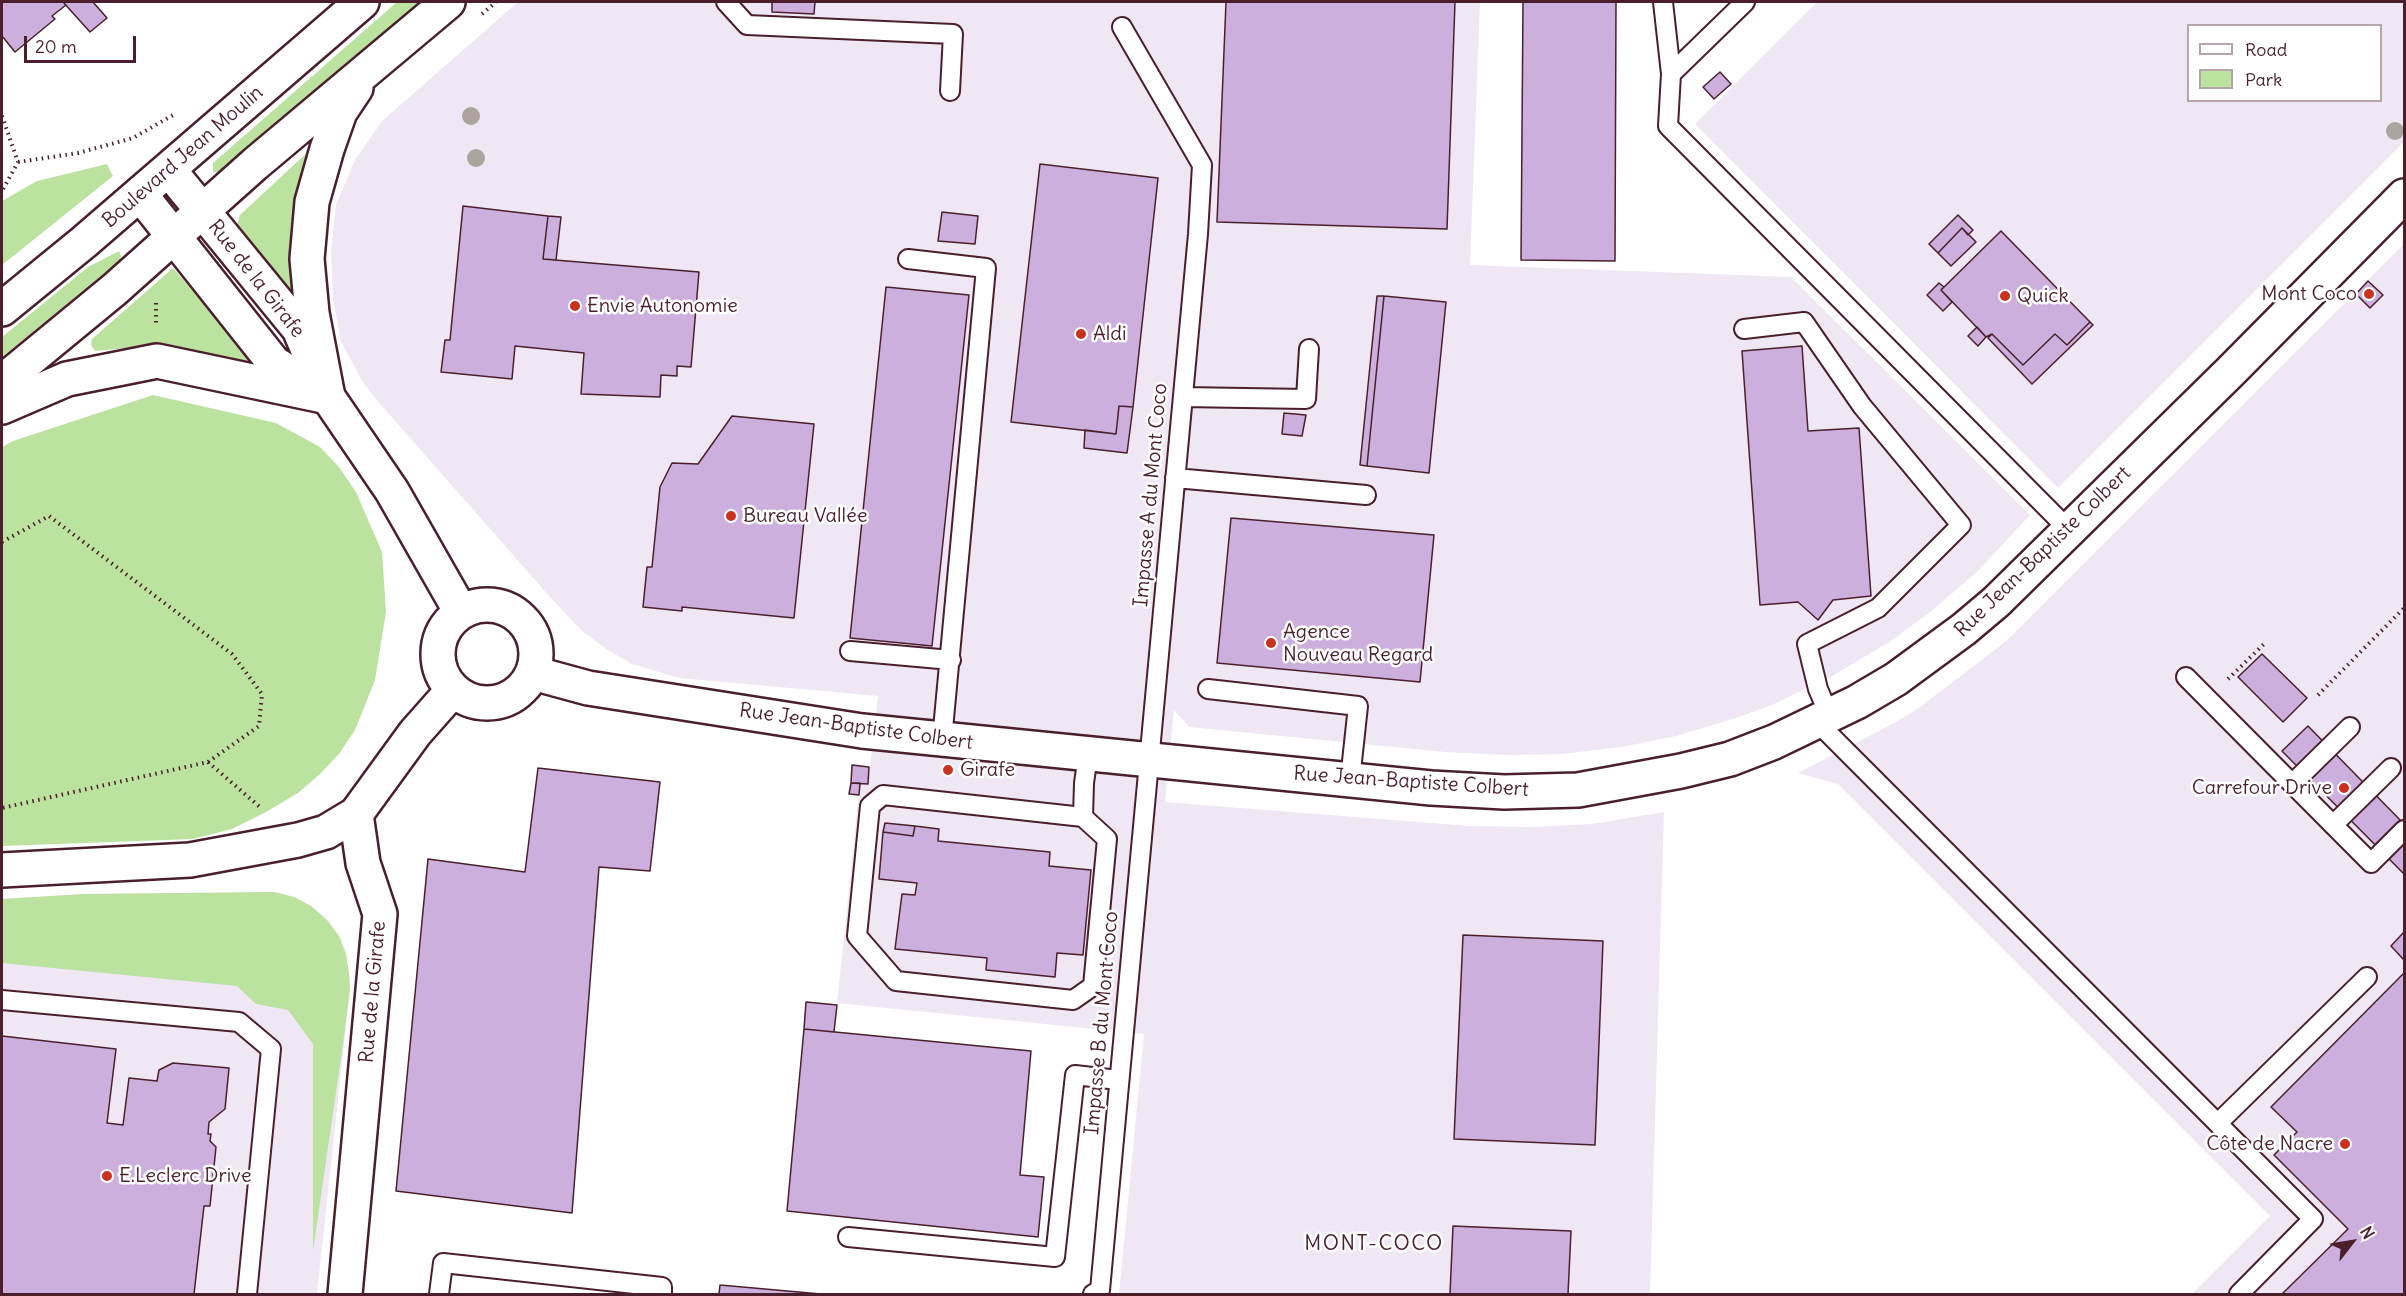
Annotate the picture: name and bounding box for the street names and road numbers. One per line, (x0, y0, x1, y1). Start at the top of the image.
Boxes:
street label: Boulevard Jean Moulin (98, 81, 268, 233)
street label: Rue de la Girafe (203, 215, 309, 343)
street label: Impasse A du Mont Coco (1129, 382, 1173, 608)
street label: Rue Jean-Baptiste Colbert (1950, 462, 2136, 642)
street label: Rue Jean-Baptiste Colbert (738, 699, 974, 755)
street label: Rue Jean-Baptiste Colbert (1293, 762, 1529, 802)
street label: Impasse B du Mont Coco (1080, 910, 1124, 1136)
street label: Rue de la Girafe (355, 920, 391, 1064)

